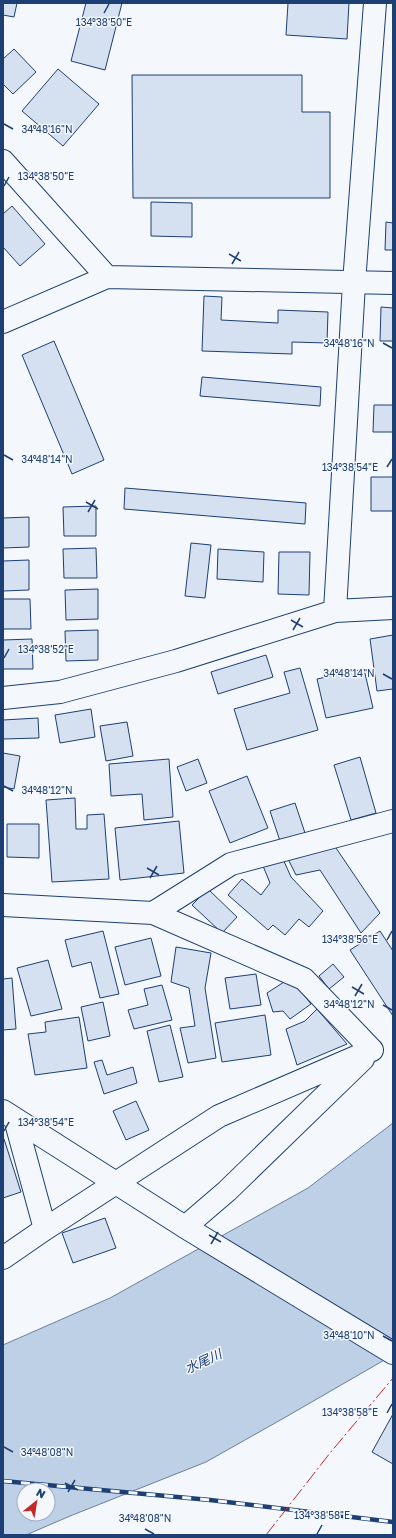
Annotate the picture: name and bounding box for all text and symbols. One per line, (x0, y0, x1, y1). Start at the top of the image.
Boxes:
text: 134°38'50"E (76, 16, 132, 28)
text: 34°48'16"N (21, 123, 73, 135)
text: 134°38'50"E (18, 170, 74, 182)
text: 34°48'16"N (323, 337, 375, 349)
text: 34°48'14"N (21, 453, 73, 465)
text: 134°38'54"E (322, 461, 378, 473)
text: 134°38'52"E (18, 643, 74, 655)
text: 34°48'14"N (323, 667, 375, 679)
text: 34°48'12"N (22, 784, 73, 796)
text: 134°38'56"E (322, 933, 378, 945)
text: 34°48'12"N (324, 998, 375, 1010)
text: 134°38'54"E (18, 1116, 74, 1128)
text: 34°48'10"N (323, 1329, 375, 1341)
water label: 水尾川 (182, 1345, 226, 1376)
text: 134°38'58"E (322, 1406, 378, 1418)
text: 34°48'08"N (21, 1446, 73, 1458)
north arrow (16, 1482, 56, 1522)
text: N (34, 1485, 48, 1501)
text: 134°38'58"E (294, 1509, 350, 1521)
text: 34°48'08"N (119, 1512, 171, 1524)

